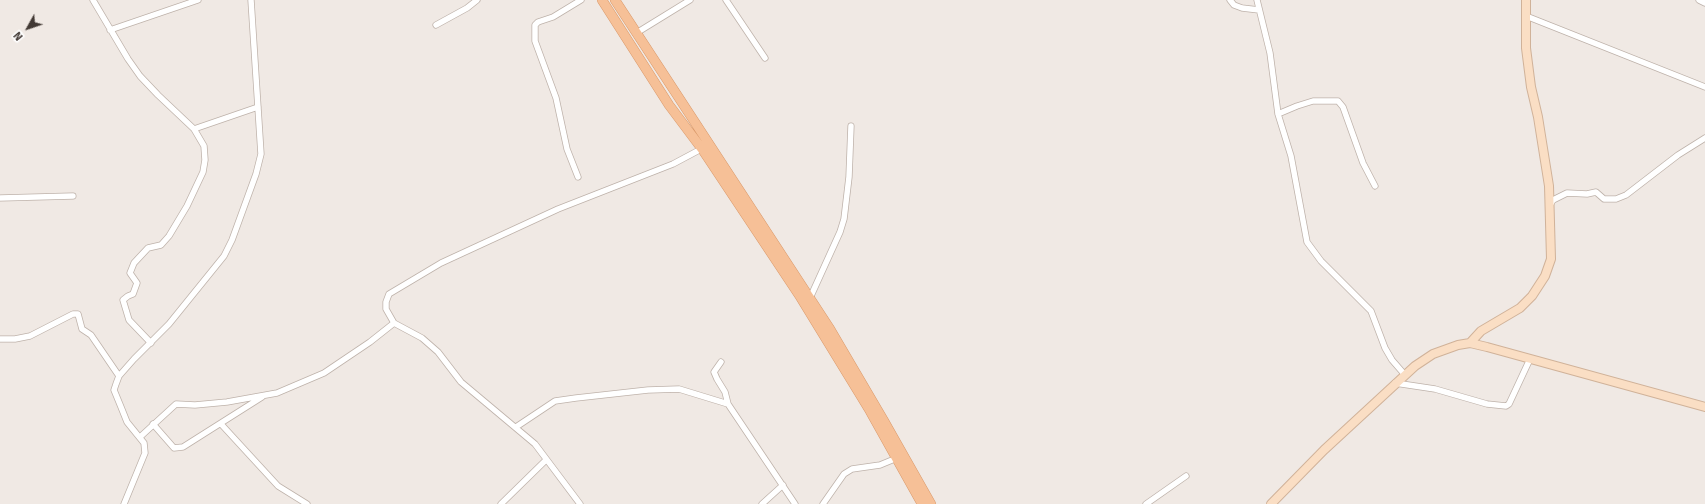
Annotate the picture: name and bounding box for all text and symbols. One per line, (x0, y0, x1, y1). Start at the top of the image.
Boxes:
north arrow (8, 8, 48, 48)
text: N (11, 29, 26, 43)

